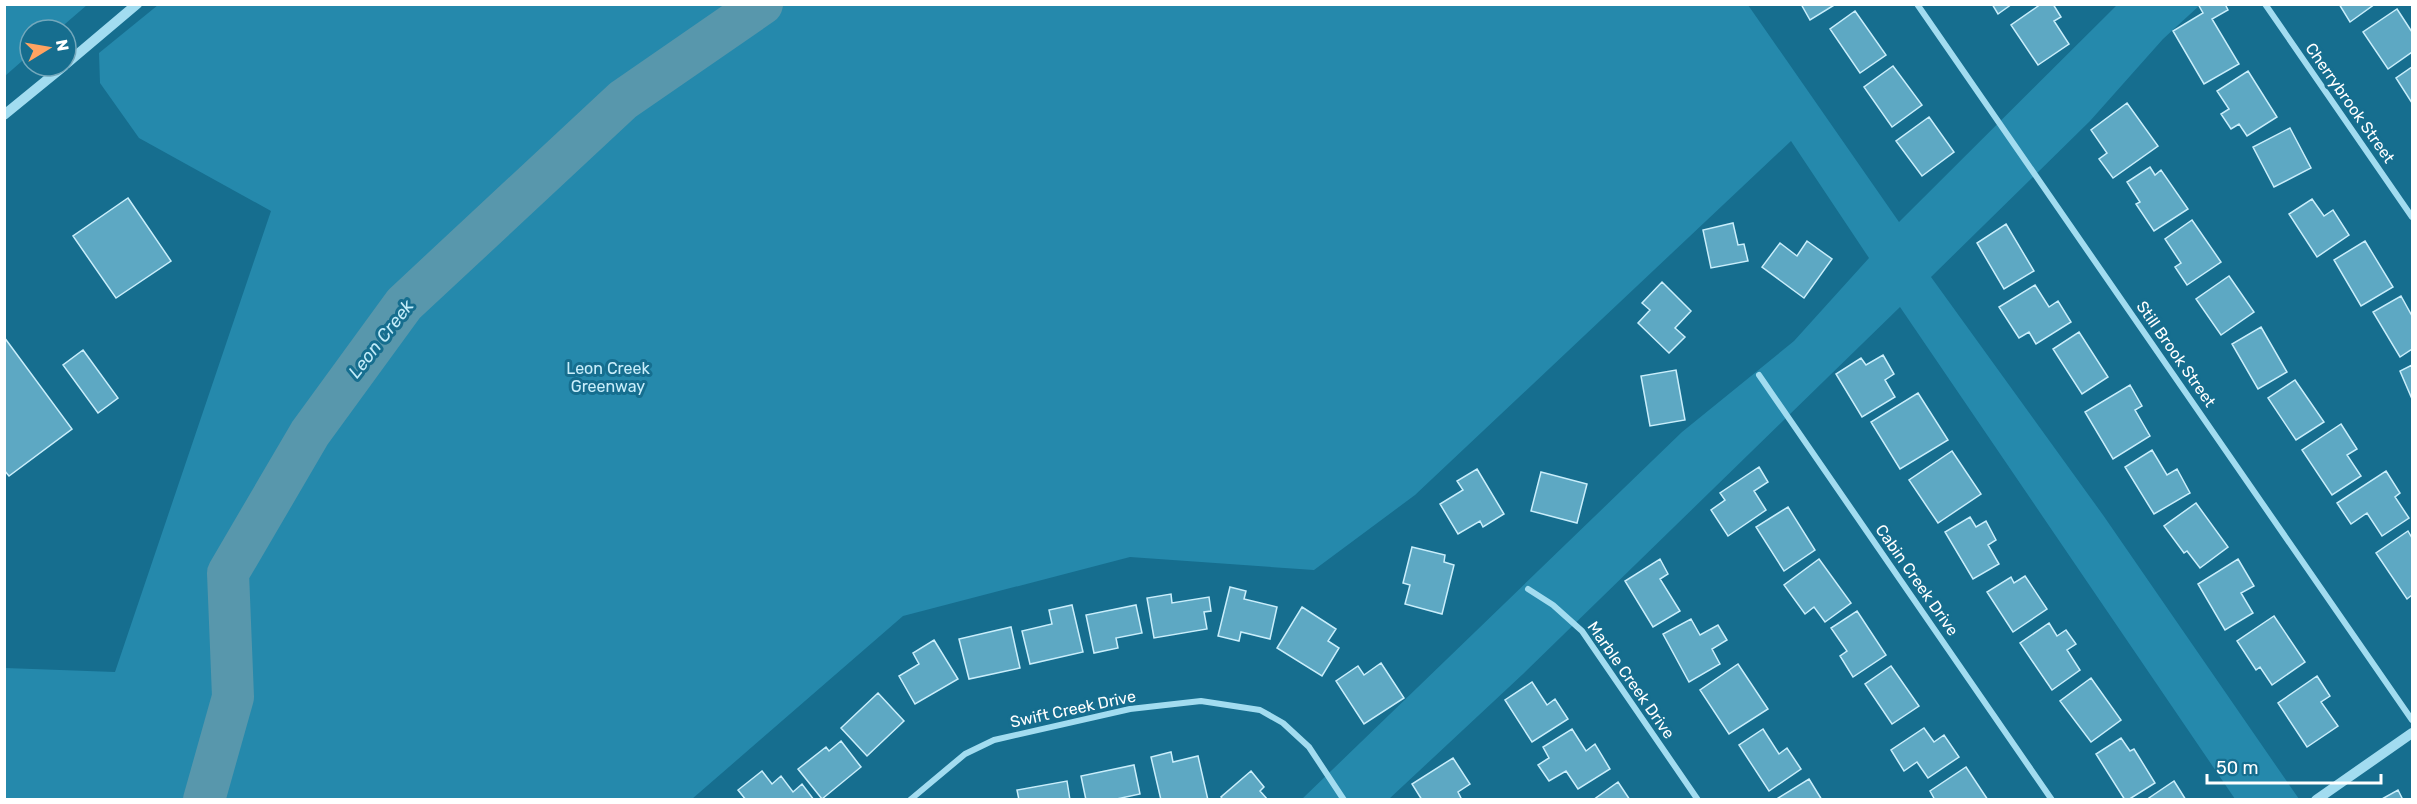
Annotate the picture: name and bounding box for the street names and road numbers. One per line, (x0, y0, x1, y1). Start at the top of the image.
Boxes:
street label: Cherrybrook Street (2301, 39, 2399, 167)
street label: Still Brook Street (2132, 297, 2220, 411)
street label: Cabin Creek Drive (1871, 521, 1963, 639)
street label: Marble Creek Drive (1583, 618, 1679, 742)
street label: Swift Creek Drive (1008, 686, 1138, 732)

